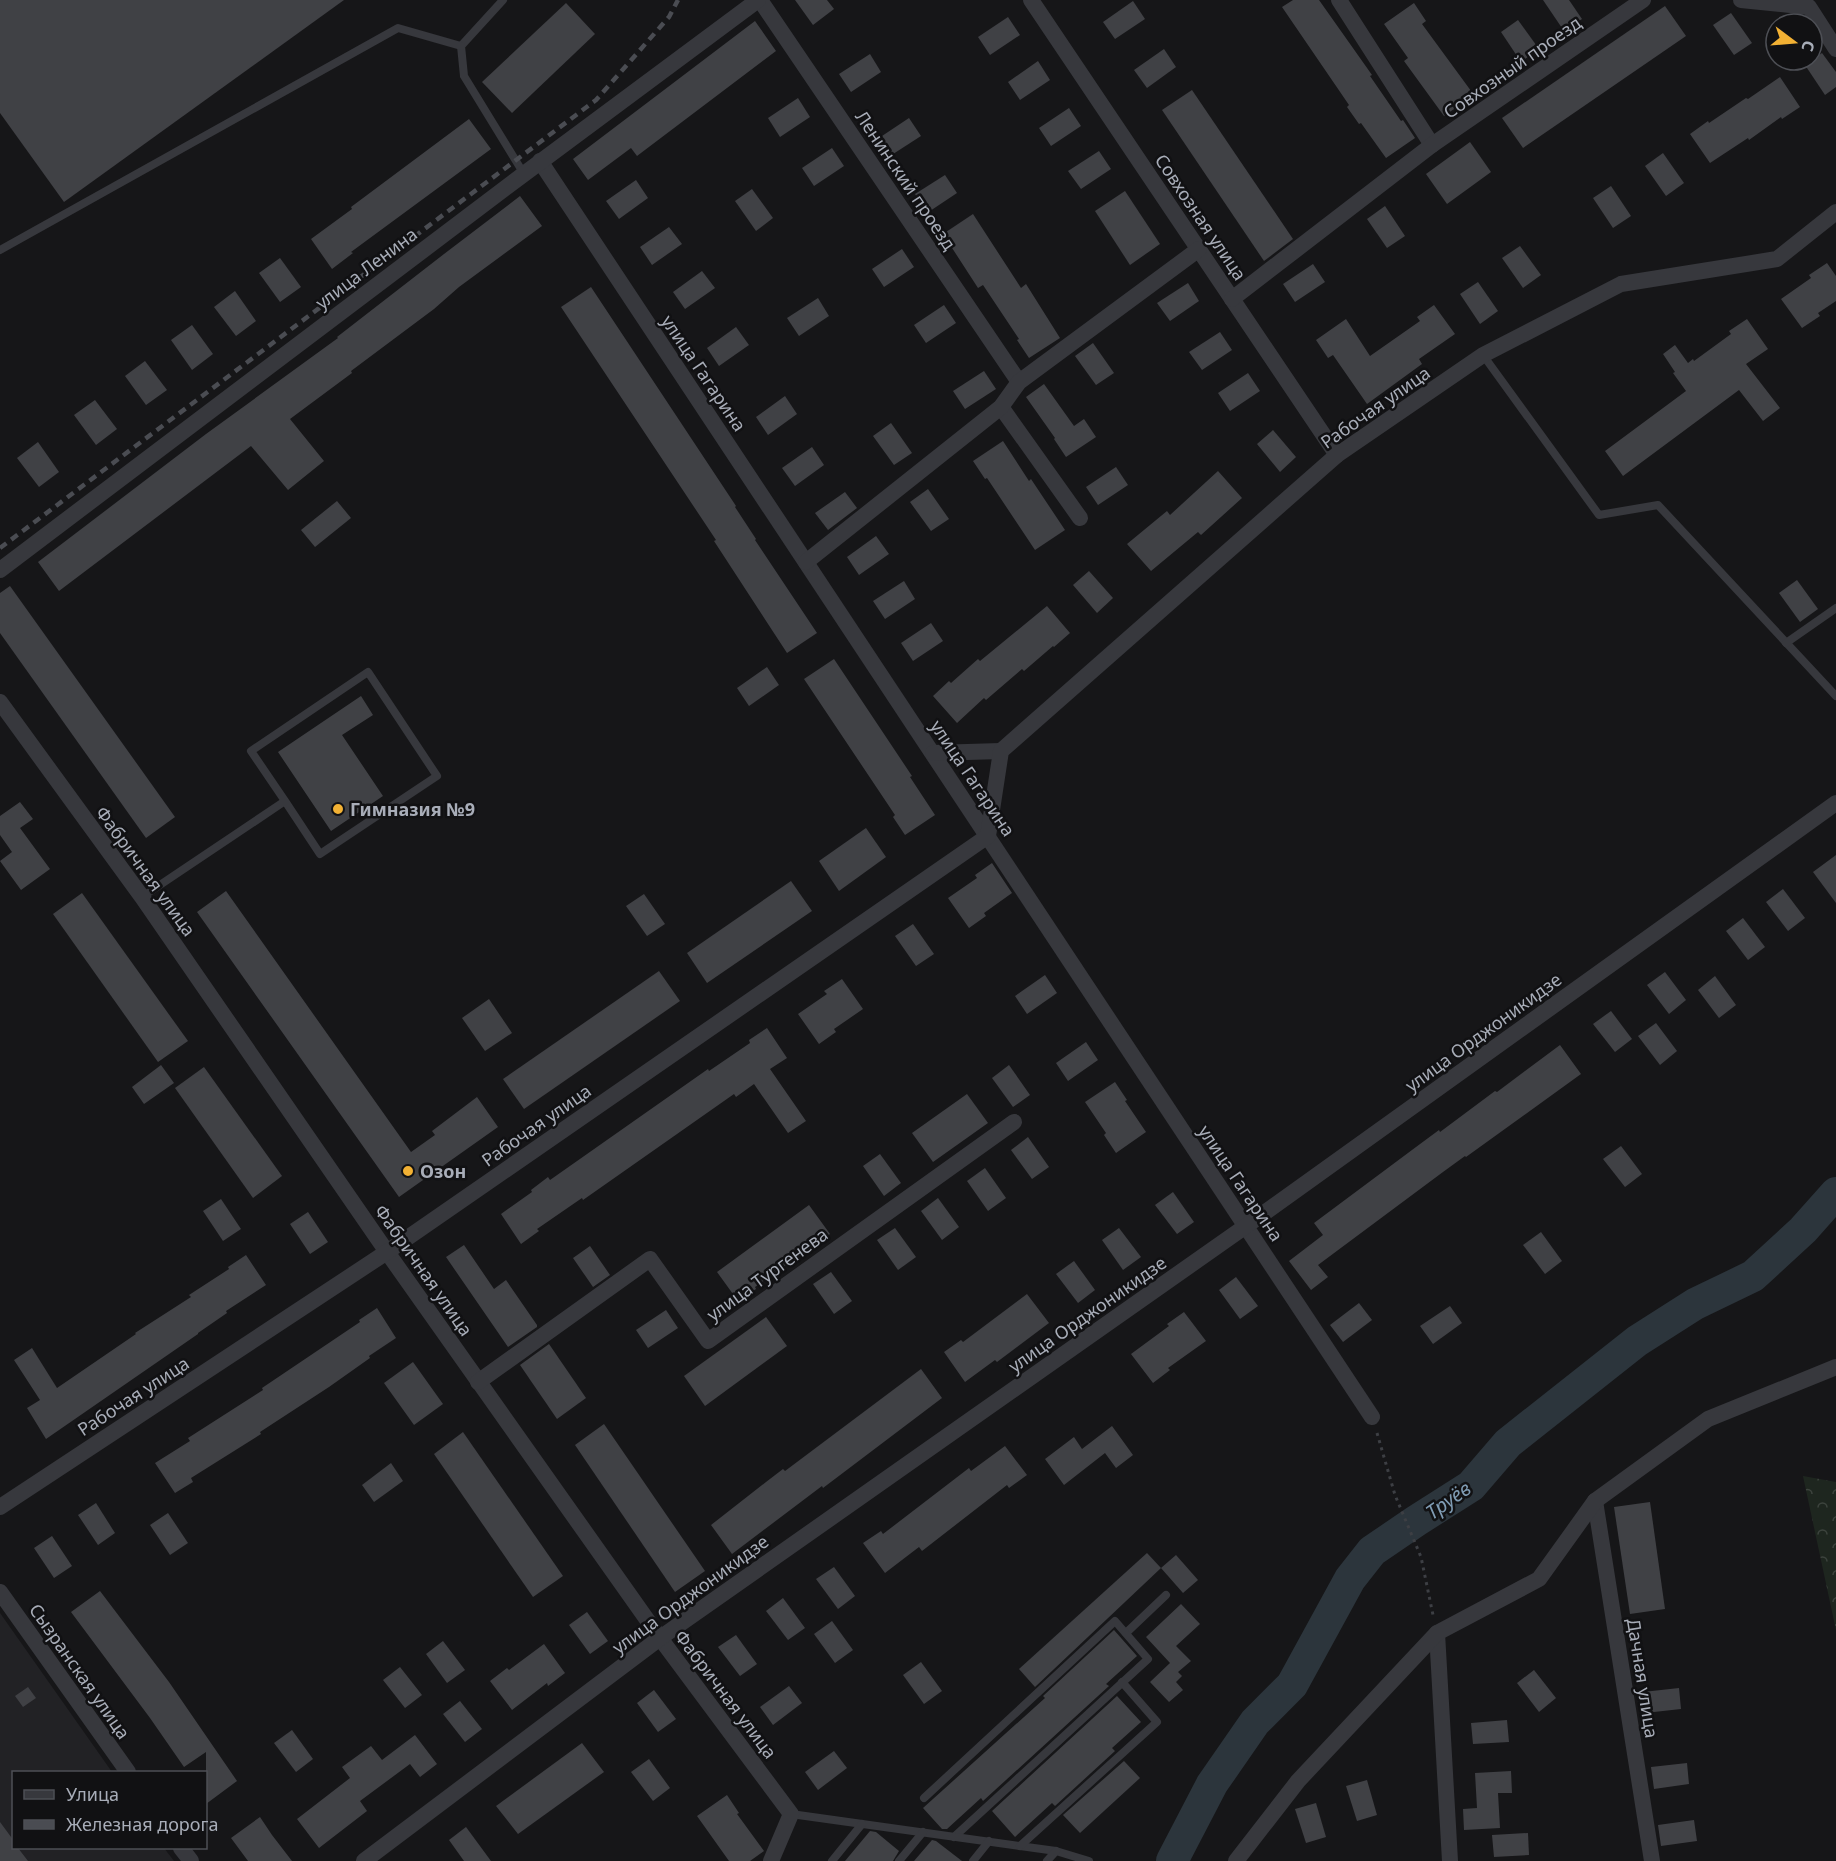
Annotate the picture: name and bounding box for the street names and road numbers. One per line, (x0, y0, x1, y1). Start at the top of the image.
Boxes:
street label: Совхозный проезд (1438, 10, 1586, 124)
street label: Ленинский проезд (850, 106, 962, 255)
street label: Совхозная улица (1150, 149, 1252, 285)
street label: улица Ленина (310, 222, 422, 314)
street label: улица Гагарина (656, 310, 752, 436)
street label: Рабочая улица (1316, 360, 1434, 454)
street label: улица Гагарина (925, 715, 1021, 841)
street label: Фабричная улица (91, 801, 201, 941)
street label: улица Орджоникидзе (1400, 967, 1566, 1097)
street label: Рабочая улица (477, 1078, 595, 1172)
street label: улица Гагарина (1193, 1120, 1289, 1246)
street label: Фабричная улица (370, 1199, 478, 1341)
street label: улица Тургенева (702, 1222, 832, 1326)
street label: улица Орджоникидзе (1003, 1250, 1171, 1378)
street label: Рабочая улица (73, 1351, 193, 1441)
street label: улица Орджоникидзе (607, 1529, 773, 1659)
street label: Сызранская улица (24, 1599, 136, 1743)
street label: Дачная улица (1622, 1616, 1664, 1740)
street label: Фабричная улица (670, 1625, 782, 1763)

